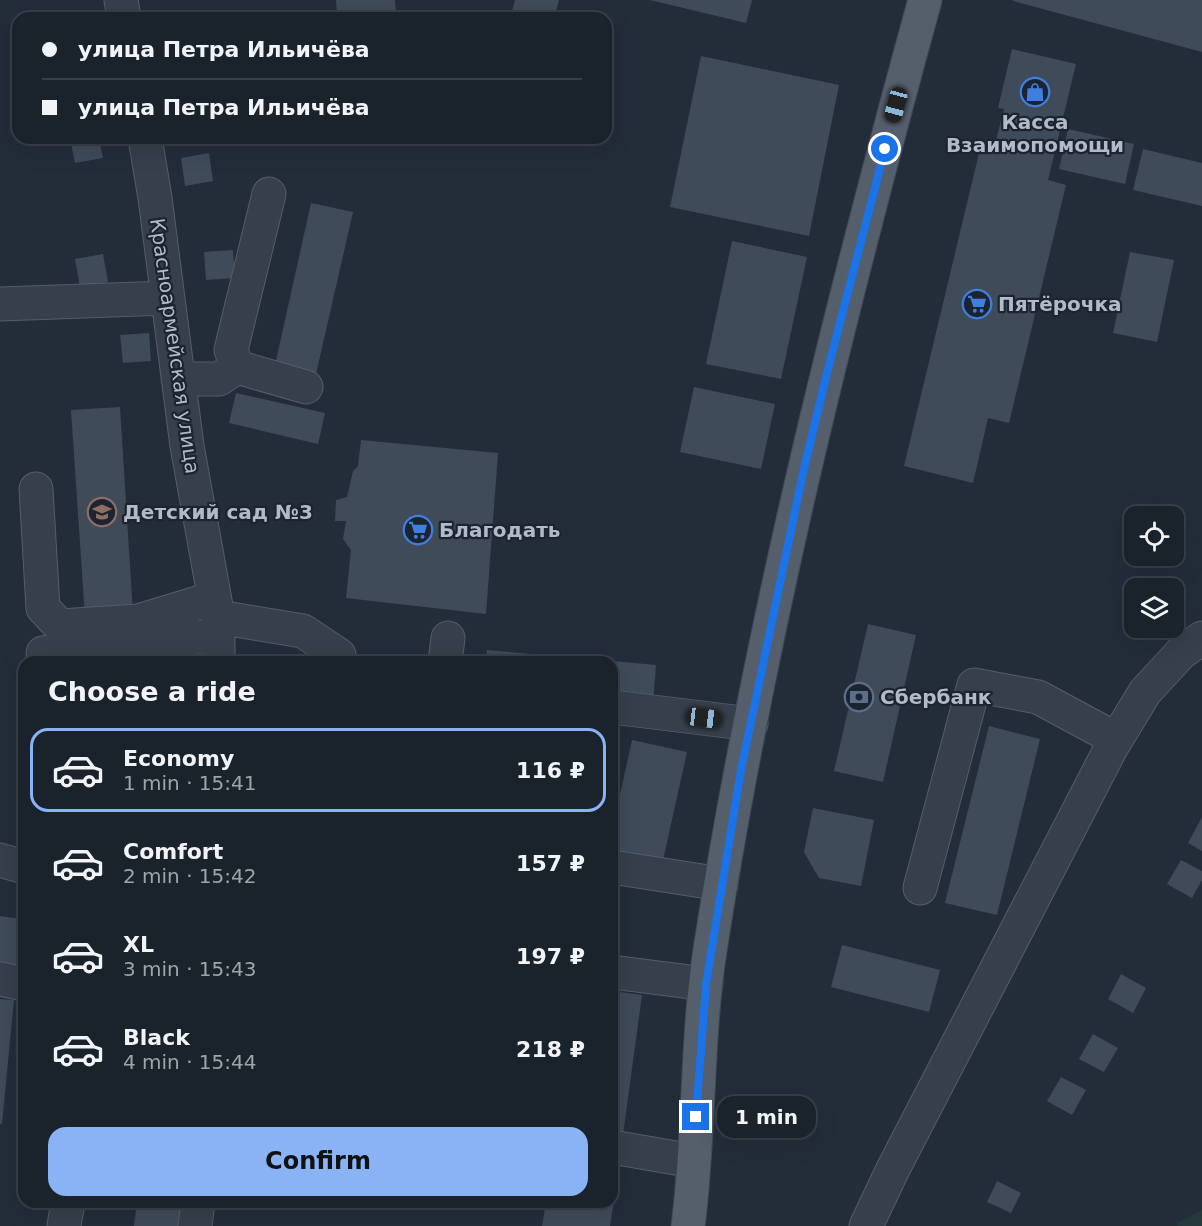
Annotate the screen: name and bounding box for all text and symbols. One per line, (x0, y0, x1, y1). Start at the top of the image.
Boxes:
text: улица Петра Ильичёва (78, 37, 370, 62)
shop icon: Касса Взаимопомощи (1019, 76, 1051, 108)
car (883, 85, 909, 125)
text: улица Петра Ильичёва (78, 95, 370, 120)
place label: Касса Взаимопомощи (946, 110, 1124, 157)
route start (871, 135, 898, 162)
street label: Красноармейская улица (145, 217, 205, 475)
supermarket icon: Пятёрочка (961, 288, 993, 320)
place label: Пятёрочка (998, 292, 1122, 316)
school or university icon: Детский сад №3 (86, 496, 118, 528)
place label: Детский сад №3 (123, 500, 313, 524)
map controls (1124, 506, 1184, 638)
button: locate (1124, 506, 1184, 566)
supermarket icon: Благодать (402, 514, 434, 546)
place label: Благодать (439, 518, 560, 542)
button: layers (1124, 578, 1184, 638)
text: Choose a ride (48, 676, 256, 707)
bank icon: Сбербанк (843, 681, 875, 713)
place label: Сбербанк (880, 685, 992, 709)
car (685, 707, 723, 729)
icon: car (51, 743, 105, 797)
text: Economy (123, 746, 234, 771)
text: 116 ₽ (516, 758, 585, 783)
text: 1 min · 15:41 (123, 771, 257, 795)
icon: car (51, 836, 105, 890)
text: Comfort (123, 839, 223, 864)
text: 157 ₽ (516, 851, 585, 876)
text: 2 min · 15:42 (123, 864, 257, 888)
icon: car (51, 929, 105, 983)
text: XL (123, 932, 154, 957)
text: 197 ₽ (516, 944, 585, 969)
text: 3 min · 15:43 (123, 957, 257, 981)
icon: car (51, 1022, 105, 1076)
text: Black (123, 1025, 190, 1050)
text: 218 ₽ (516, 1037, 585, 1062)
text: 4 min · 15:44 (123, 1050, 257, 1074)
callout: 1 min (717, 1096, 816, 1138)
route end (682, 1103, 709, 1130)
text: 1 min (735, 1105, 798, 1129)
button: Confirm (48, 1127, 588, 1196)

